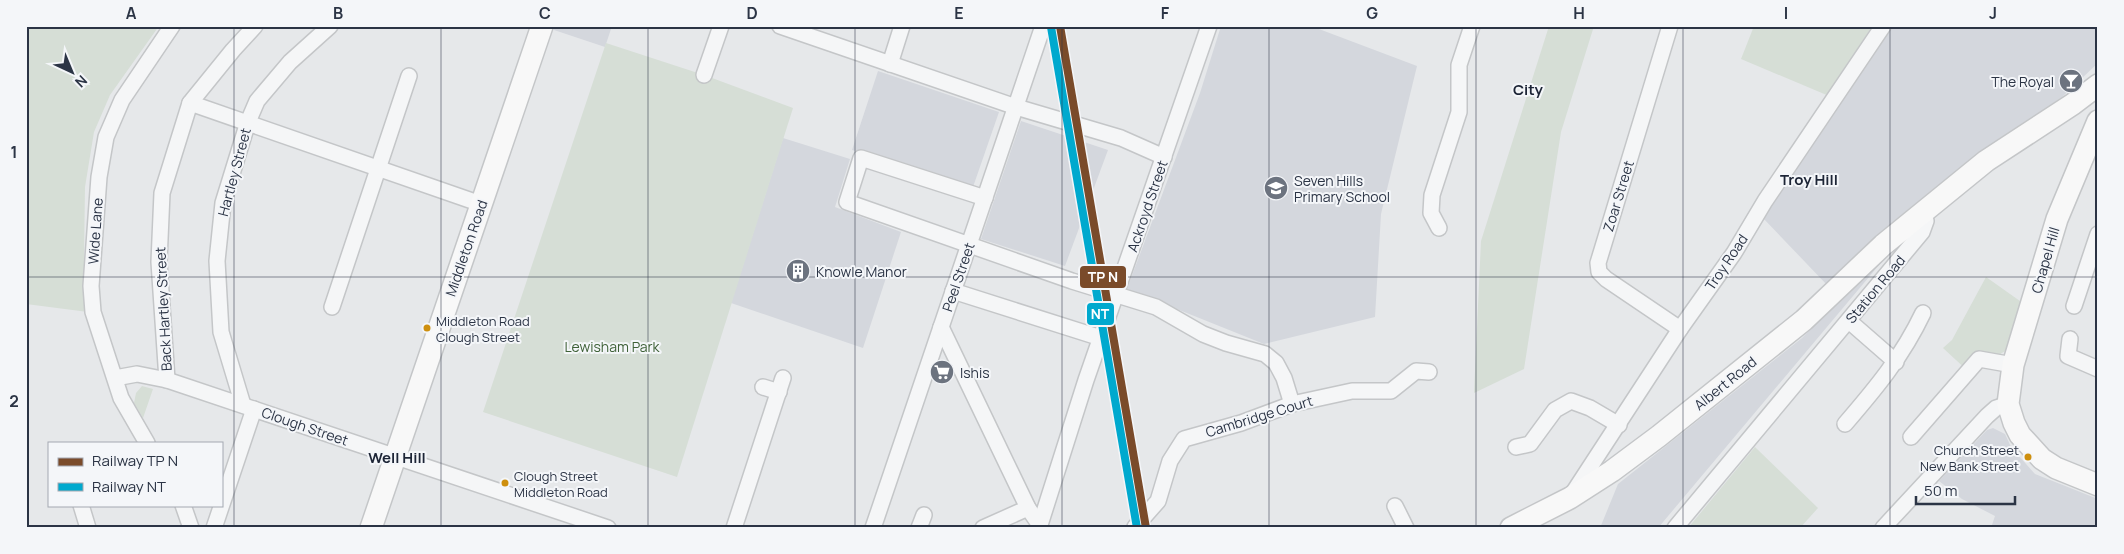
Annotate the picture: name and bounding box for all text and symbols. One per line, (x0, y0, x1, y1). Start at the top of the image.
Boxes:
text: A (126, 2, 137, 24)
text: B (333, 2, 343, 24)
text: C (539, 2, 551, 24)
text: D (746, 2, 758, 24)
text: E (954, 2, 964, 24)
text: F (1161, 2, 1170, 24)
text: G (1366, 2, 1378, 24)
text: H (1573, 2, 1585, 24)
text: I (1784, 2, 1788, 24)
text: J (1989, 2, 1997, 24)
north arrow (48, 48, 98, 98)
bar icon: The Royal (2058, 68, 2084, 94)
text: N (71, 71, 92, 92)
place label: The Royal (1991, 72, 2054, 91)
district label: City (1513, 79, 1544, 100)
street label: Hartley Street (213, 125, 255, 218)
text: 1 (10, 141, 18, 163)
street label: Ackroyd Street (1122, 157, 1172, 254)
street label: Zoar Street (1598, 158, 1638, 234)
district label: Troy Hill (1780, 169, 1838, 190)
place label: Seven Hills Primary School (1294, 171, 1390, 206)
school or university icon: Seven Hills Primary School (1263, 175, 1289, 201)
street label: Wide Lane (83, 197, 107, 265)
street label: Middleton Road (441, 197, 491, 299)
street label: Chapel Hill (2026, 225, 2064, 295)
street label: Troy Road (1700, 230, 1752, 294)
street label: Peel Street (937, 240, 979, 314)
street label: Back Hartley Street (150, 246, 176, 372)
street label: Station Road (1841, 251, 1909, 327)
building icon: Knowle Manor (785, 258, 811, 284)
place label: Knowle Manor (816, 262, 907, 281)
line badge: TP N (1079, 265, 1127, 289)
text: TP N (1088, 267, 1118, 286)
line badge: NT (1086, 302, 1115, 326)
text: NT (1091, 304, 1110, 323)
place label: Middleton Road Clough Street (436, 312, 530, 346)
marker: Middleton Road Clough Street (422, 323, 432, 333)
park label: Lewisham Park (564, 337, 661, 356)
street label: Albert Road (1690, 352, 1760, 414)
supermarket icon: Ishis (929, 359, 955, 385)
place label: Ishis (960, 363, 990, 382)
text: 2 (9, 390, 19, 412)
street label: Cambridge Court (1203, 391, 1315, 441)
street label: Clough Street (259, 402, 351, 450)
place label: Church Street New Bank Street (1920, 441, 2019, 475)
legend (48, 442, 222, 506)
district label: Well Hill (368, 447, 426, 468)
text: Railway TP N (92, 450, 178, 471)
marker: Church Street New Bank Street (2023, 452, 2033, 462)
place label: Clough Street Middleton Road (514, 467, 608, 501)
scale bar (1916, 474, 2015, 506)
text: Railway NT (92, 476, 166, 497)
marker: Clough Street Middleton Road (500, 478, 510, 488)
text: 50 m (1924, 480, 1958, 501)

